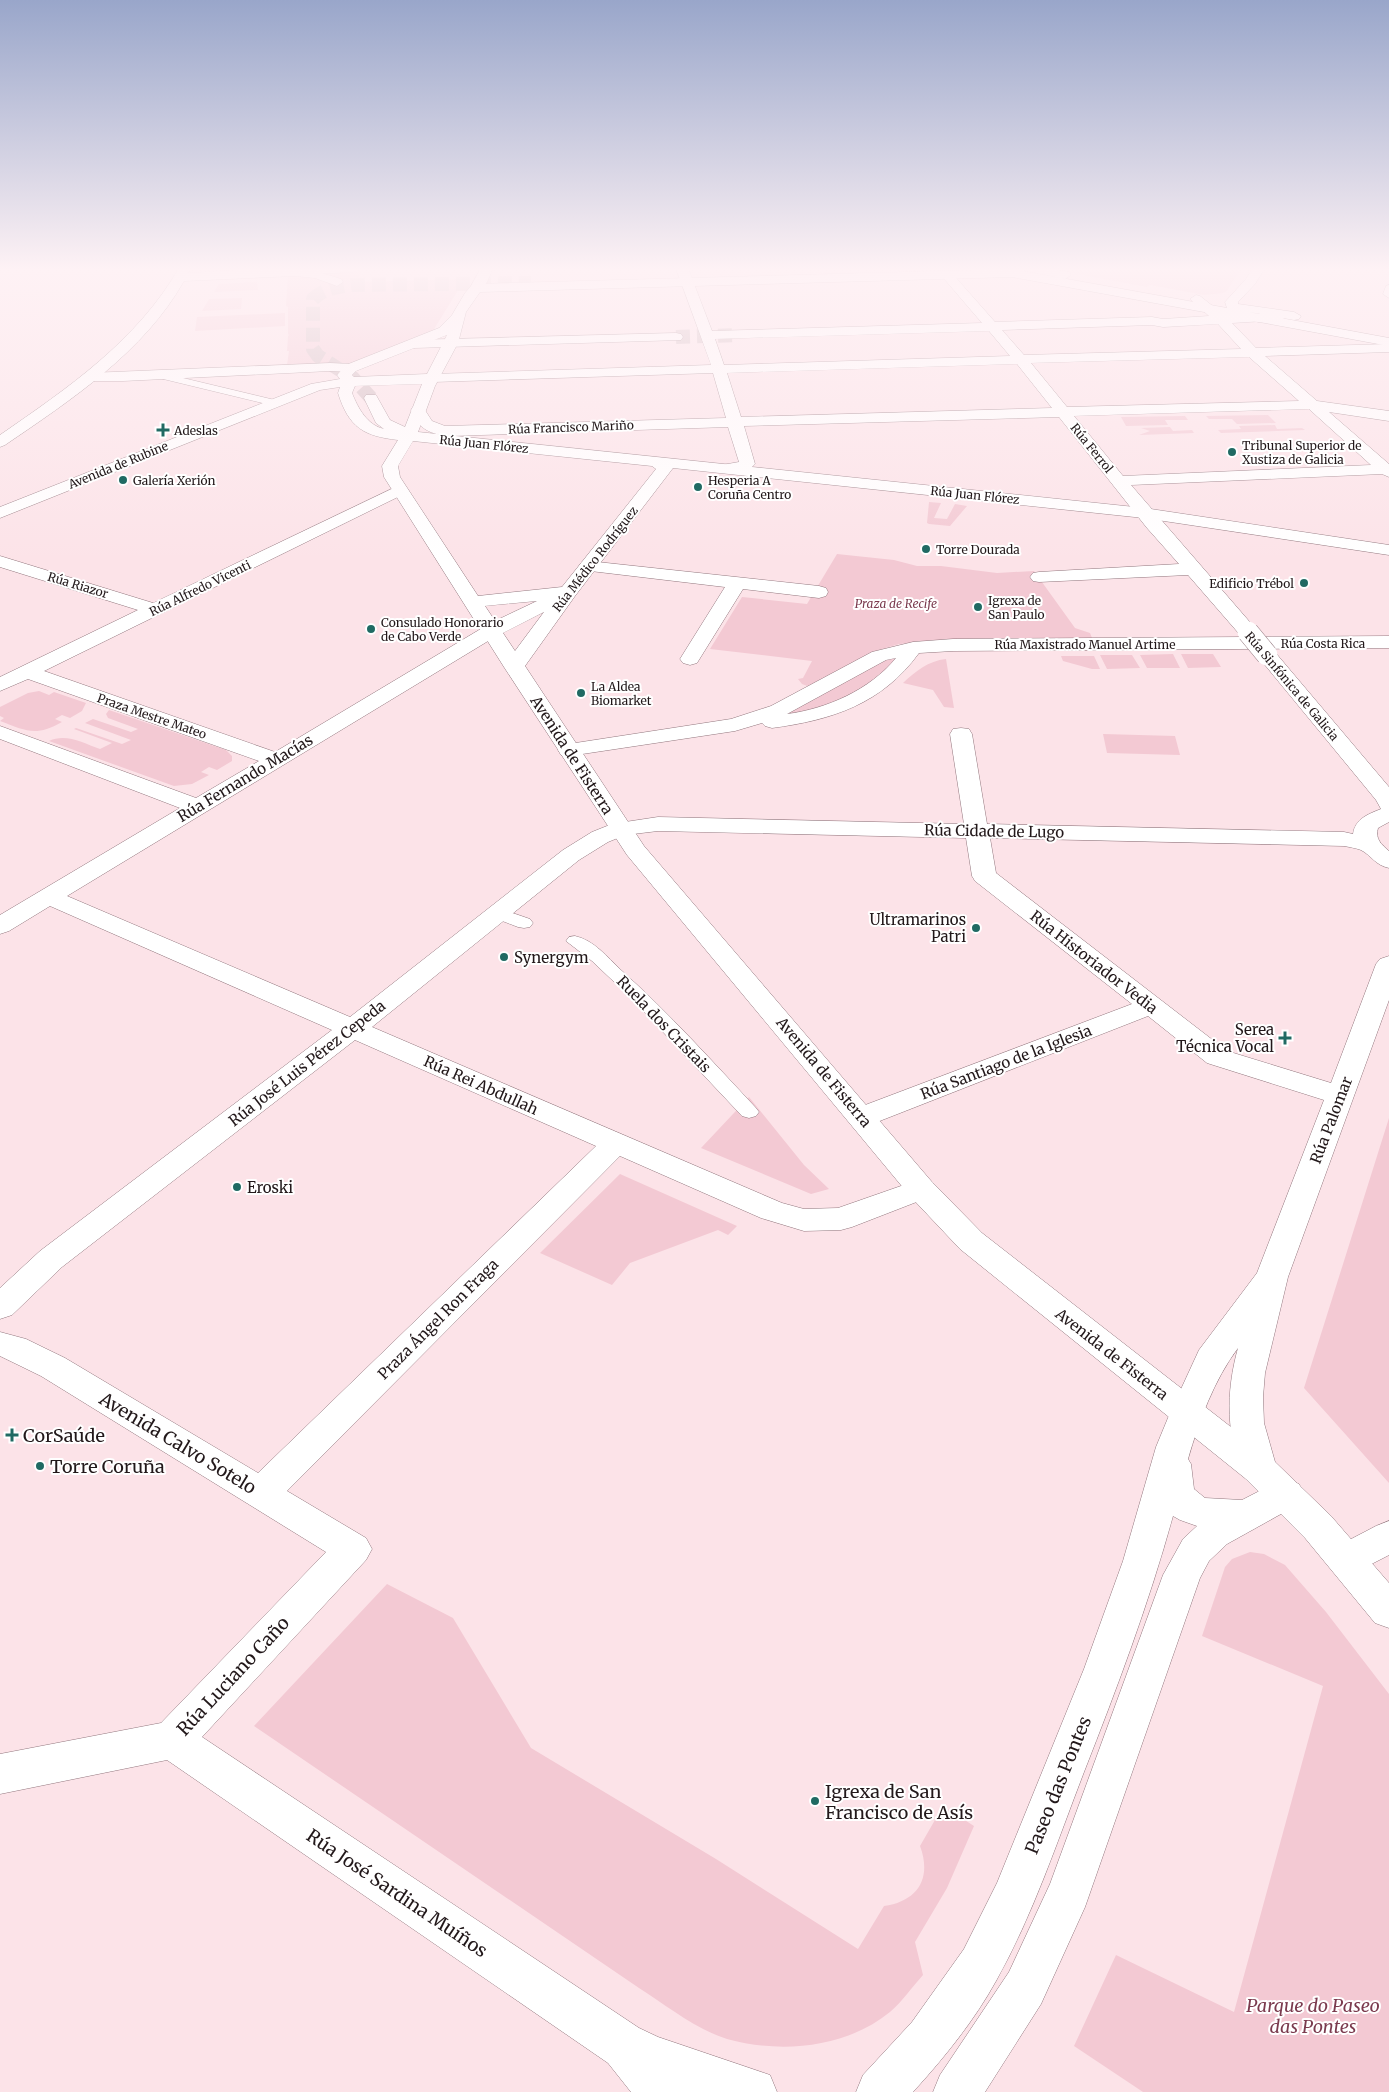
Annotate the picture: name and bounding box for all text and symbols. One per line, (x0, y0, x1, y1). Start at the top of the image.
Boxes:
street label: Rúa Francisco Mariño (508, 417, 634, 437)
street label: Rúa Ferrol (1068, 420, 1117, 476)
marker: Adeslas (156, 423, 170, 437)
place label: Adeslas (173, 423, 218, 438)
street label: Rúa Juan Flórez (439, 432, 530, 456)
street label: Avenida de Rubine (65, 438, 170, 492)
place label: Tribunal Superior de Xustiza de Galicia (1242, 438, 1362, 467)
marker: Tribunal Superior de Xustiza de Galicia (1226, 446, 1238, 458)
place label: Galería Xerión (133, 473, 215, 488)
place label: Hesperia A Coruña Centro (708, 473, 791, 502)
marker: Galería Xerión (117, 474, 129, 486)
marker: Hesperia A Coruña Centro (692, 481, 704, 493)
street label: Rúa Juan Flórez (930, 483, 1021, 507)
street label: Rúa Médico Rodríguez (549, 503, 641, 615)
place label: Torre Dourada (936, 542, 1020, 557)
marker: Torre Dourada (920, 543, 932, 555)
street label: Rúa Alfredo Vicenti (147, 557, 253, 619)
street label: Rúa Riazor (46, 569, 111, 601)
place label: Edificio Trébol (1209, 576, 1294, 591)
marker: Edificio Trébol (1298, 577, 1310, 589)
place label: Igrexa de San Paulo (988, 593, 1045, 622)
park label: Praza de Recife (855, 596, 937, 611)
marker: Igrexa de San Paulo (972, 601, 984, 613)
place label: Consulado Honorario de Cabo Verde (381, 615, 504, 644)
marker: Consulado Honorario de Cabo Verde (365, 623, 377, 635)
street label: Rúa Sinfónica de Galicia (1242, 628, 1342, 744)
street label: Rúa Costa Rica (1281, 636, 1366, 651)
street label: Rúa Maxistrado Manuel Artime (994, 637, 1176, 652)
place label: La Aldea Biomarket (591, 679, 652, 708)
marker: La Aldea Biomarket (575, 687, 587, 699)
street label: Praza Mestre Mateo (95, 690, 209, 742)
street label: Avenida de Fisterra (526, 691, 618, 818)
street label: Rúa Fernando Macías (174, 730, 316, 826)
street label: Rúa Cidade de Lugo (924, 820, 1064, 842)
street label: Rúa Historiador Vedia (1026, 906, 1162, 1018)
place label: Ultramarinos Patri (869, 910, 966, 946)
marker: Ultramarinos Patri (970, 922, 982, 934)
place label: Synergym (514, 948, 589, 967)
marker: Synergym (498, 951, 510, 963)
street label: Ruela dos Cristais (613, 972, 715, 1076)
street label: Rúa José Luis Pérez Cepeda (225, 996, 389, 1130)
street label: Avenida de Fisterra (772, 1012, 876, 1131)
place label: Serea Técnica Vocal (1176, 1020, 1274, 1056)
street label: Rúa Santiago de la Iglesia (918, 1021, 1094, 1103)
marker: Serea Técnica Vocal (1278, 1031, 1292, 1045)
street label: Rúa Rei Abdullah (421, 1051, 541, 1119)
street label: Rúa Palomar (1306, 1074, 1356, 1166)
place label: Eroski (247, 1178, 293, 1197)
marker: Eroski (231, 1181, 243, 1193)
street label: Praza Ángel Ron Fraga (373, 1254, 502, 1383)
street label: Avenida de Fisterra (1051, 1303, 1172, 1404)
street label: Avenida Calvo Sotelo (95, 1387, 261, 1499)
place label: CorSaúde (23, 1424, 105, 1447)
marker: CorSaúde (5, 1428, 19, 1442)
place label: Torre Coruña (50, 1455, 165, 1478)
marker: Torre Coruña (34, 1460, 46, 1472)
street label: Rúa Luciano Caño (172, 1612, 294, 1740)
street label: Paseo das Pontes (1020, 1713, 1096, 1857)
place label: Igrexa de San Francisco de Asís (825, 1780, 973, 1824)
marker: Igrexa de San Francisco de Asís (809, 1795, 821, 1807)
street label: Rúa José Sardina Muíños (302, 1824, 492, 1962)
park label: Parque do Paseo das Pontes (1246, 1994, 1380, 2038)

